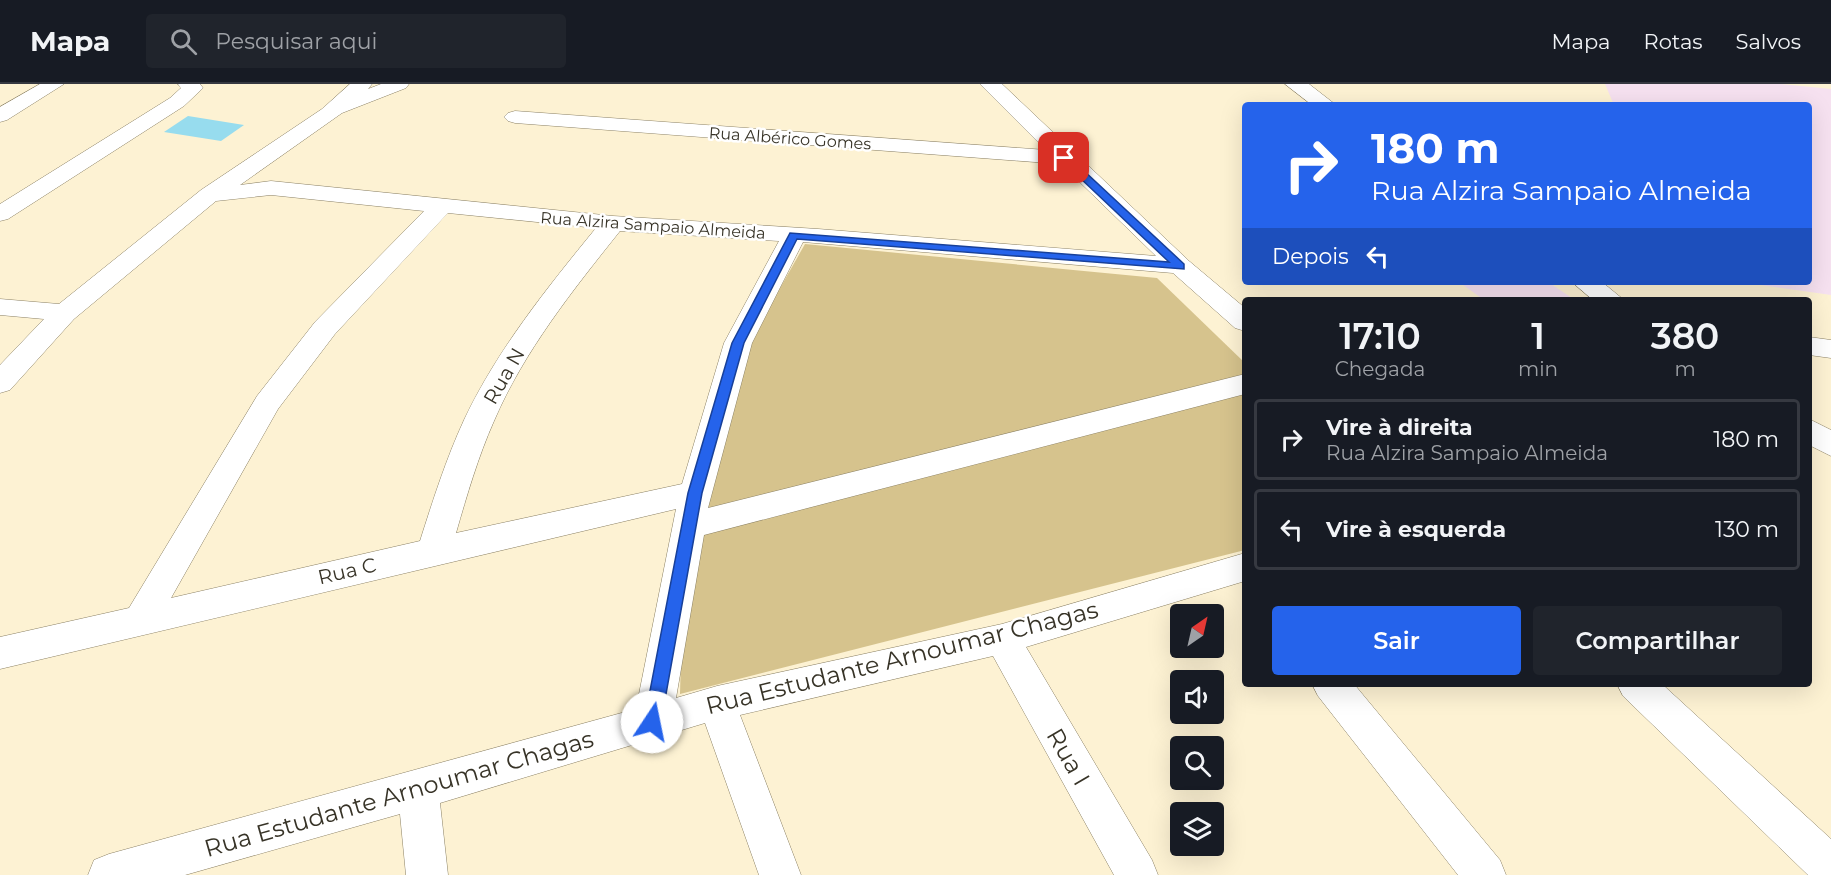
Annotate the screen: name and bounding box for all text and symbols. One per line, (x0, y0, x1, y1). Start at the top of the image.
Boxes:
search box (146, 14, 566, 68)
text: Mapa (30, 24, 110, 58)
icon: search (167, 25, 200, 58)
text: Pesquisar aqui (215, 28, 377, 55)
text: Mapa (1551, 29, 1610, 54)
text: Rotas (1643, 29, 1703, 54)
text: Salvos (1736, 29, 1801, 54)
text: 180 m (1371, 122, 1500, 174)
street label: Rua Albérico Gomes (708, 123, 872, 154)
icon: right (1272, 126, 1350, 204)
pin (1038, 132, 1089, 183)
icon: arrive (1047, 141, 1080, 174)
text: Rua Alzira Sampaio Almeida (1371, 174, 1752, 207)
street label: Rua Alzira Sampaio Almeida (540, 208, 766, 243)
icon: left (1361, 240, 1394, 273)
text: Depois (1272, 243, 1349, 270)
text: 17:10 (1339, 314, 1421, 358)
text: 1 (1531, 314, 1545, 358)
text: 380 (1651, 314, 1719, 358)
street label: Rua N (478, 343, 530, 409)
text: Chegada (1335, 357, 1425, 381)
text: min (1518, 357, 1558, 381)
text: m (1674, 357, 1696, 381)
text: Vire à direita (1326, 414, 1473, 441)
icon: right (1275, 423, 1308, 456)
text: 180 m (1713, 426, 1779, 453)
text: Rua Alzira Sampaio Almeida (1326, 441, 1608, 465)
icon: left (1275, 513, 1308, 546)
text: Vire à esquerda (1326, 516, 1506, 543)
text: 130 m (1715, 516, 1779, 543)
street label: Rua C (315, 553, 379, 589)
street label: Rua Estudante Arnoumar Chagas (703, 595, 1101, 720)
north arrow (1170, 604, 1224, 658)
map controls (1170, 604, 1224, 856)
button: Sair (1272, 606, 1521, 675)
button: Compartilhar (1533, 606, 1782, 675)
button: sound (1170, 670, 1224, 724)
position arrow (620, 690, 684, 754)
street label: Rua I (1041, 723, 1096, 790)
street label: Rua Estudante Arnoumar Chagas (201, 724, 597, 863)
button: search (1170, 736, 1224, 790)
button: layers (1170, 802, 1224, 856)

